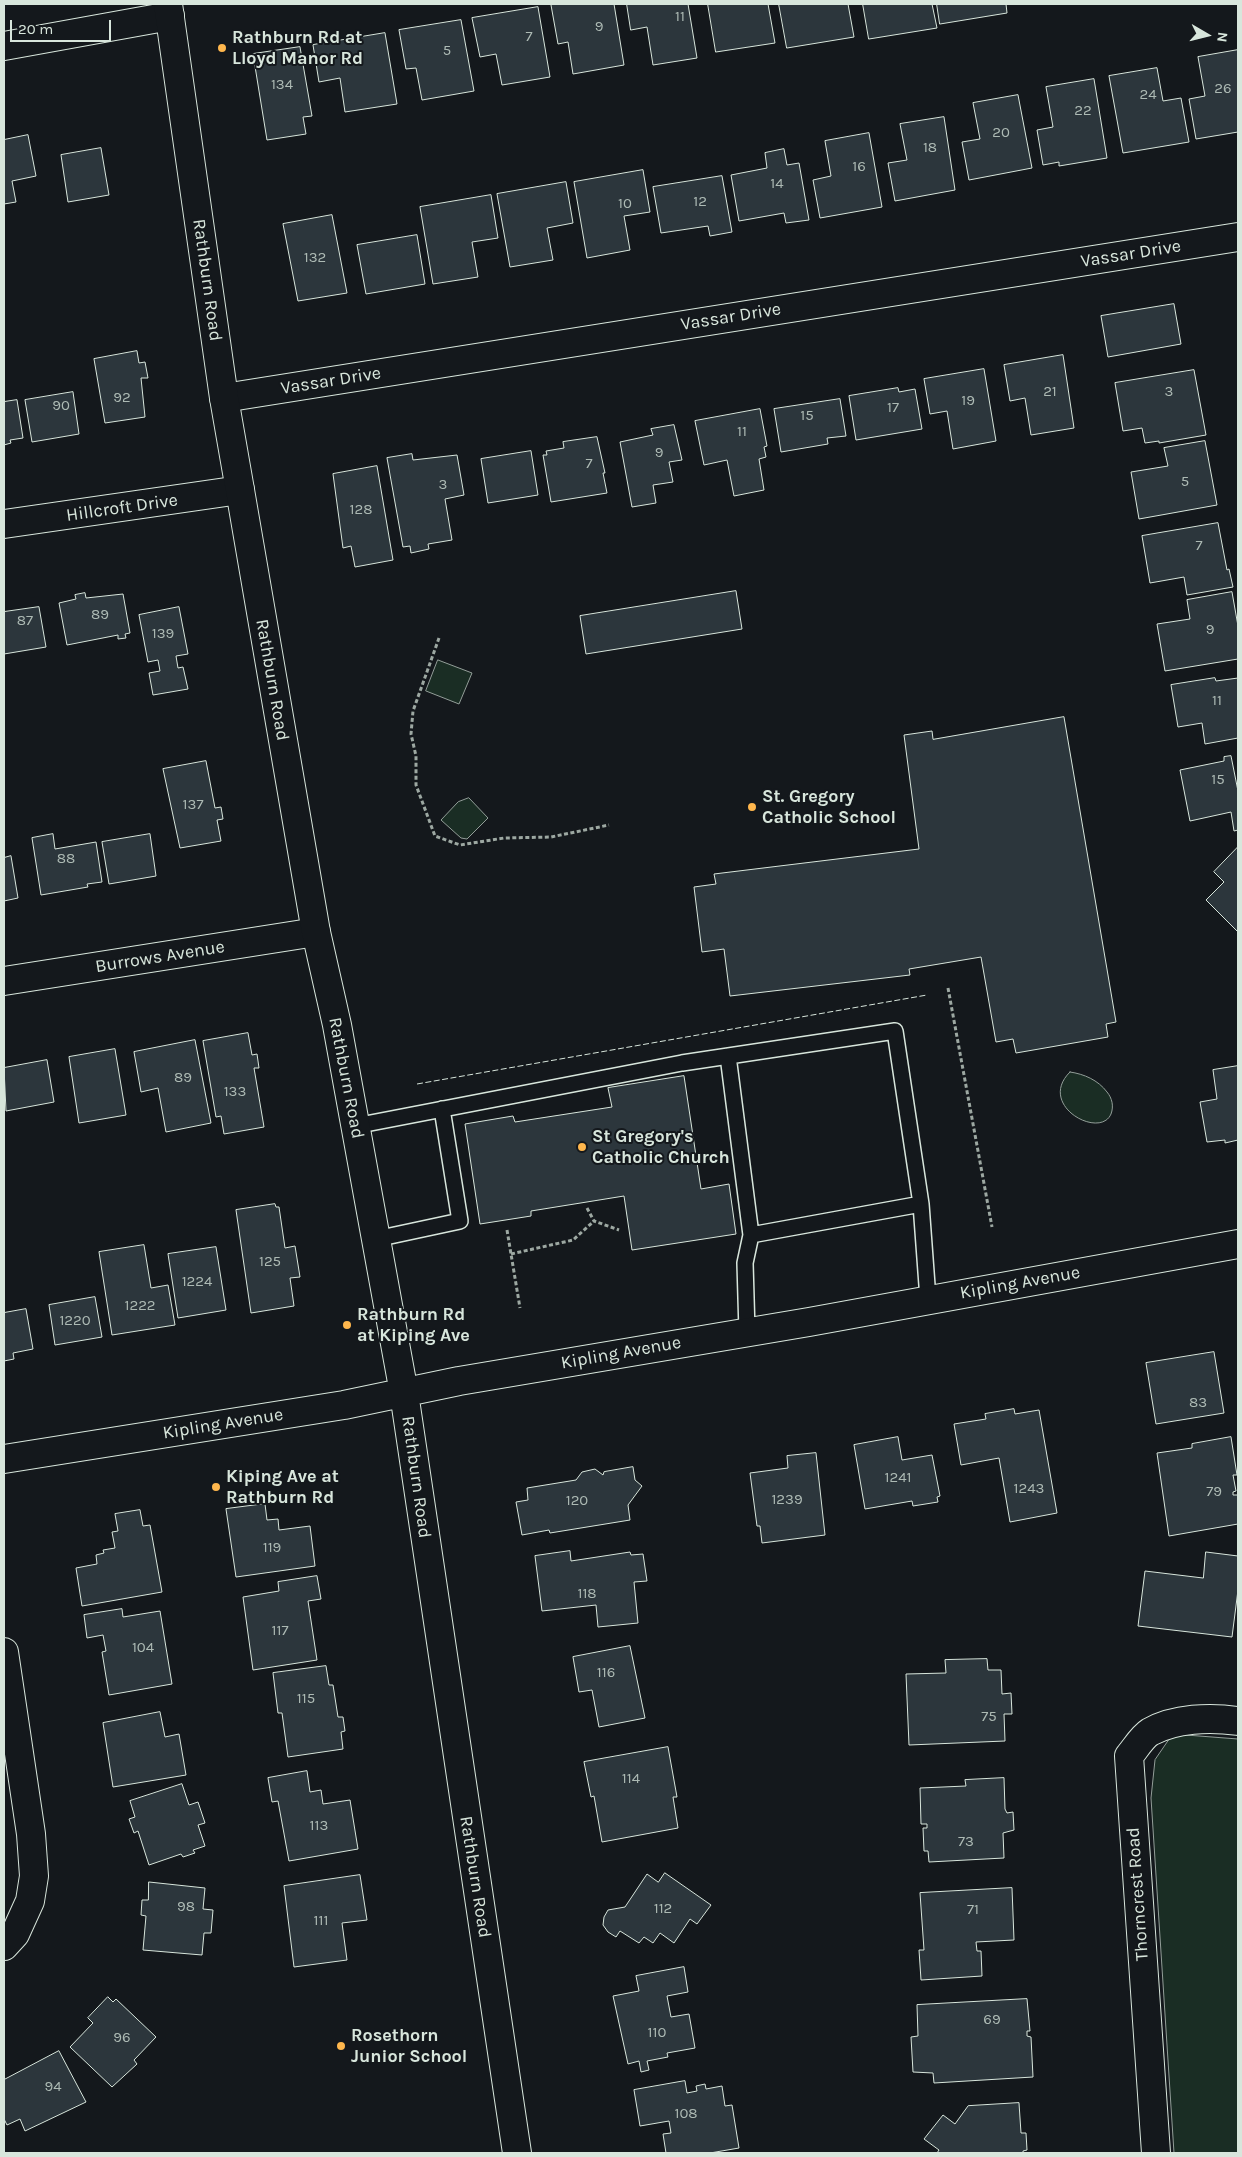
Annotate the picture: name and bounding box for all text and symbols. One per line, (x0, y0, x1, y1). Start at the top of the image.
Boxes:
house number: 11 (675, 8, 685, 26)
scale bar (12, 10, 114, 42)
north arrow (1182, 10, 1232, 60)
house number: 9 (595, 18, 603, 36)
text: 20 m (18, 20, 53, 38)
place label: Rathburn Rd at Lloyd Manor Rd (232, 27, 363, 70)
house number: 7 (525, 28, 533, 46)
text: N (1213, 31, 1231, 43)
marker: Rathburn Rd at Lloyd Manor Rd (216, 42, 228, 54)
house number: 5 (443, 42, 451, 60)
house number: 134 (271, 76, 293, 94)
house number: 26 (1214, 80, 1232, 98)
house number: 24 (1139, 86, 1157, 104)
house number: 22 (1074, 102, 1092, 120)
house number: 20 (992, 124, 1010, 142)
house number: 18 (923, 139, 937, 157)
house number: 16 (852, 158, 866, 176)
house number: 14 (770, 175, 784, 193)
house number: 12 (693, 193, 707, 211)
house number: 10 (618, 195, 632, 213)
street label: Rathburn Road (188, 217, 226, 343)
street label: Vassar Drive (1079, 235, 1183, 273)
house number: 132 (304, 249, 326, 267)
street label: Vassar Drive (679, 298, 783, 336)
street label: Vassar Drive (279, 362, 383, 400)
house number: 21 (1043, 383, 1057, 401)
house number: 3 (1165, 383, 1173, 401)
house number: 92 (113, 389, 131, 407)
house number: 19 (961, 392, 975, 410)
house number: 90 (52, 397, 70, 415)
house number: 17 (887, 399, 899, 417)
house number: 15 (800, 407, 814, 425)
house number: 11 (737, 423, 747, 441)
house number: 9 (655, 444, 663, 462)
house number: 7 (585, 455, 593, 473)
house number: 5 (1181, 473, 1189, 491)
house number: 3 (439, 476, 447, 494)
street label: Hillcroft Drive (65, 489, 179, 527)
house number: 128 (350, 501, 372, 519)
house number: 7 (1195, 537, 1203, 555)
house number: 89 (91, 606, 109, 624)
house number: 87 (17, 612, 33, 630)
street label: Rathburn Road (251, 617, 293, 743)
house number: 9 (1206, 621, 1214, 639)
house number: 139 (152, 625, 174, 643)
house number: 11 (1212, 692, 1222, 710)
house number: 15 (1211, 771, 1225, 789)
place label: St. Gregory Catholic School (762, 786, 896, 829)
house number: 137 (183, 796, 203, 814)
marker: St. Gregory Catholic School (746, 801, 758, 813)
house number: 88 (57, 850, 75, 868)
street label: Burrows Avenue (94, 936, 226, 978)
street label: Rathburn Road (324, 1015, 368, 1141)
house number: 89 (174, 1069, 192, 1087)
house number: 133 (224, 1083, 246, 1101)
place label: St Gregory's Catholic Church (592, 1126, 730, 1168)
marker: St Gregory's Catholic Church (576, 1141, 588, 1153)
house number: 125 (259, 1253, 281, 1271)
street label: Kipling Avenue (958, 1262, 1082, 1304)
house number: 1224 (182, 1273, 212, 1291)
house number: 1222 (124, 1297, 156, 1315)
place label: Rathburn Rd at Kiping Ave (357, 1304, 470, 1346)
house number: 1220 (59, 1312, 91, 1330)
marker: Rathburn Rd at Kiping Ave (341, 1319, 353, 1331)
street label: Kipling Avenue (559, 1332, 683, 1374)
house number: 83 (1189, 1394, 1207, 1412)
street label: Kipling Avenue (161, 1404, 285, 1444)
street label: Rathburn Road (397, 1414, 435, 1540)
place label: Kiping Ave at Rathburn Rd (226, 1466, 339, 1508)
house number: 1241 (885, 1469, 911, 1487)
house number: 1243 (1014, 1480, 1044, 1498)
marker: Kiping Ave at Rathburn Rd (210, 1481, 222, 1493)
house number: 79 (1206, 1483, 1222, 1501)
house number: 1239 (771, 1491, 803, 1509)
house number: 120 (566, 1492, 588, 1510)
house number: 119 (263, 1539, 281, 1557)
house number: 118 (577, 1585, 597, 1603)
house number: 117 (272, 1622, 288, 1640)
house number: 104 (132, 1639, 154, 1657)
house number: 116 (597, 1664, 615, 1682)
house number: 115 (297, 1690, 315, 1708)
house number: 75 (981, 1708, 997, 1726)
house number: 114 (622, 1770, 640, 1788)
street label: Rathburn Road (455, 1814, 495, 1940)
house number: 113 (310, 1817, 328, 1835)
street label: Thorncrest Road (1123, 1826, 1153, 1962)
house number: 73 (958, 1833, 974, 1851)
house number: 98 (177, 1898, 195, 1916)
house number: 112 (654, 1900, 672, 1918)
house number: 71 (967, 1901, 979, 1919)
house number: 111 (314, 1912, 328, 1930)
house number: 69 (983, 2011, 1001, 2029)
house number: 110 (648, 2024, 666, 2042)
place label: Rosethorn Junior School (351, 2025, 467, 2068)
house number: 96 (113, 2029, 131, 2047)
marker: Rosethorn Junior School (335, 2040, 347, 2052)
house number: 94 (44, 2078, 62, 2096)
house number: 108 (674, 2105, 698, 2123)

